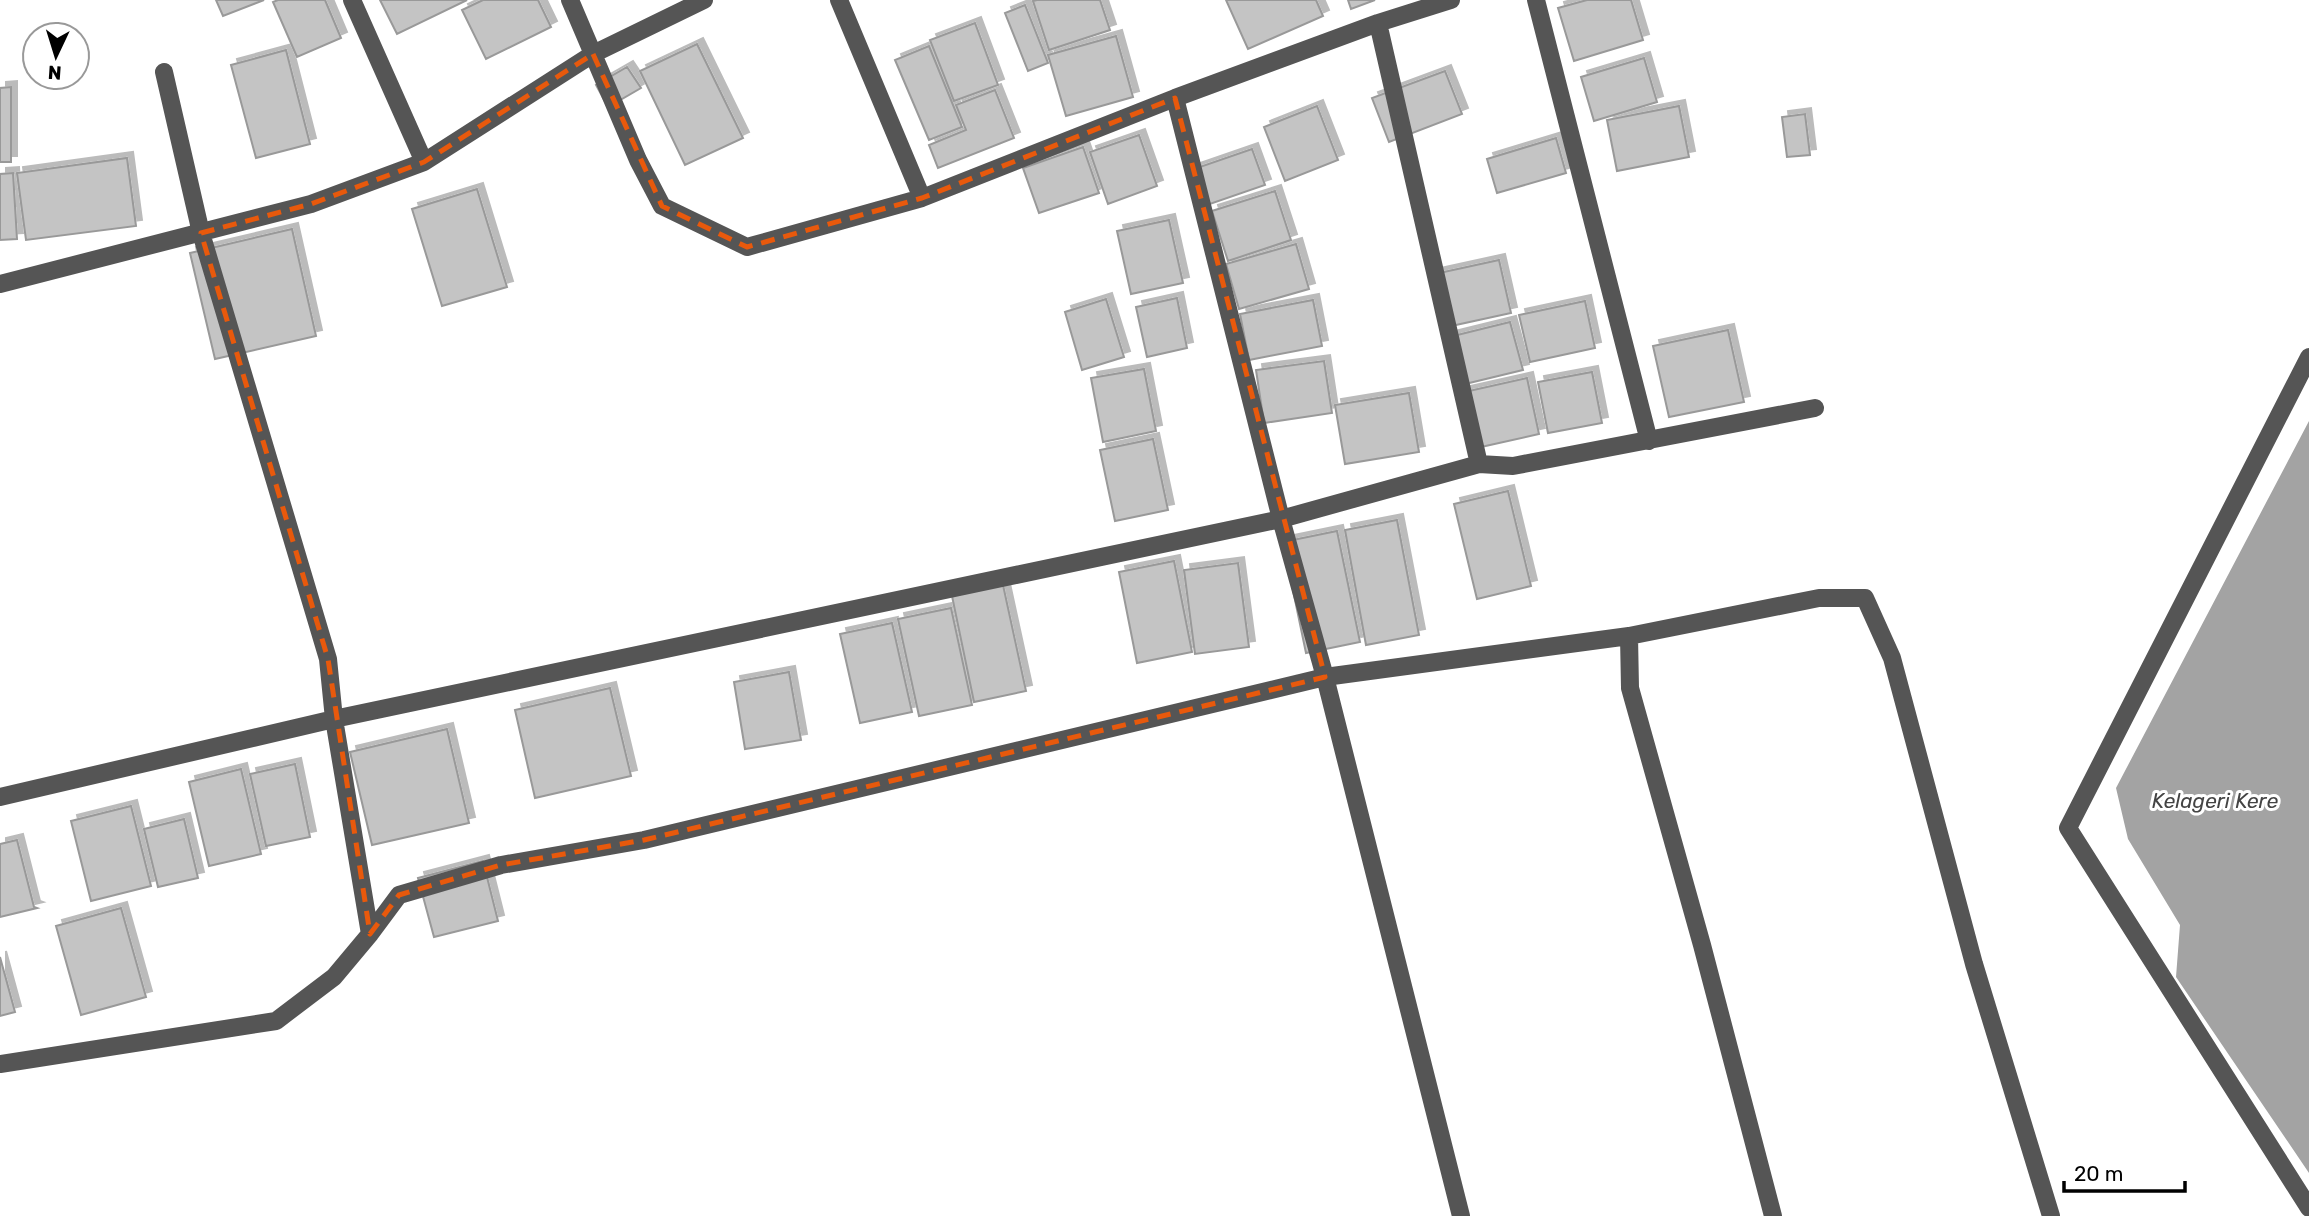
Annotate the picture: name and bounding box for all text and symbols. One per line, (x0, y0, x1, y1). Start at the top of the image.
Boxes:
north arrow (21, 21, 91, 91)
text: N (47, 61, 62, 84)
water label: Kelageri Kere (2152, 788, 2278, 813)
scale bar (2064, 1150, 2185, 1194)
text: 20 m (2074, 1161, 2123, 1186)

